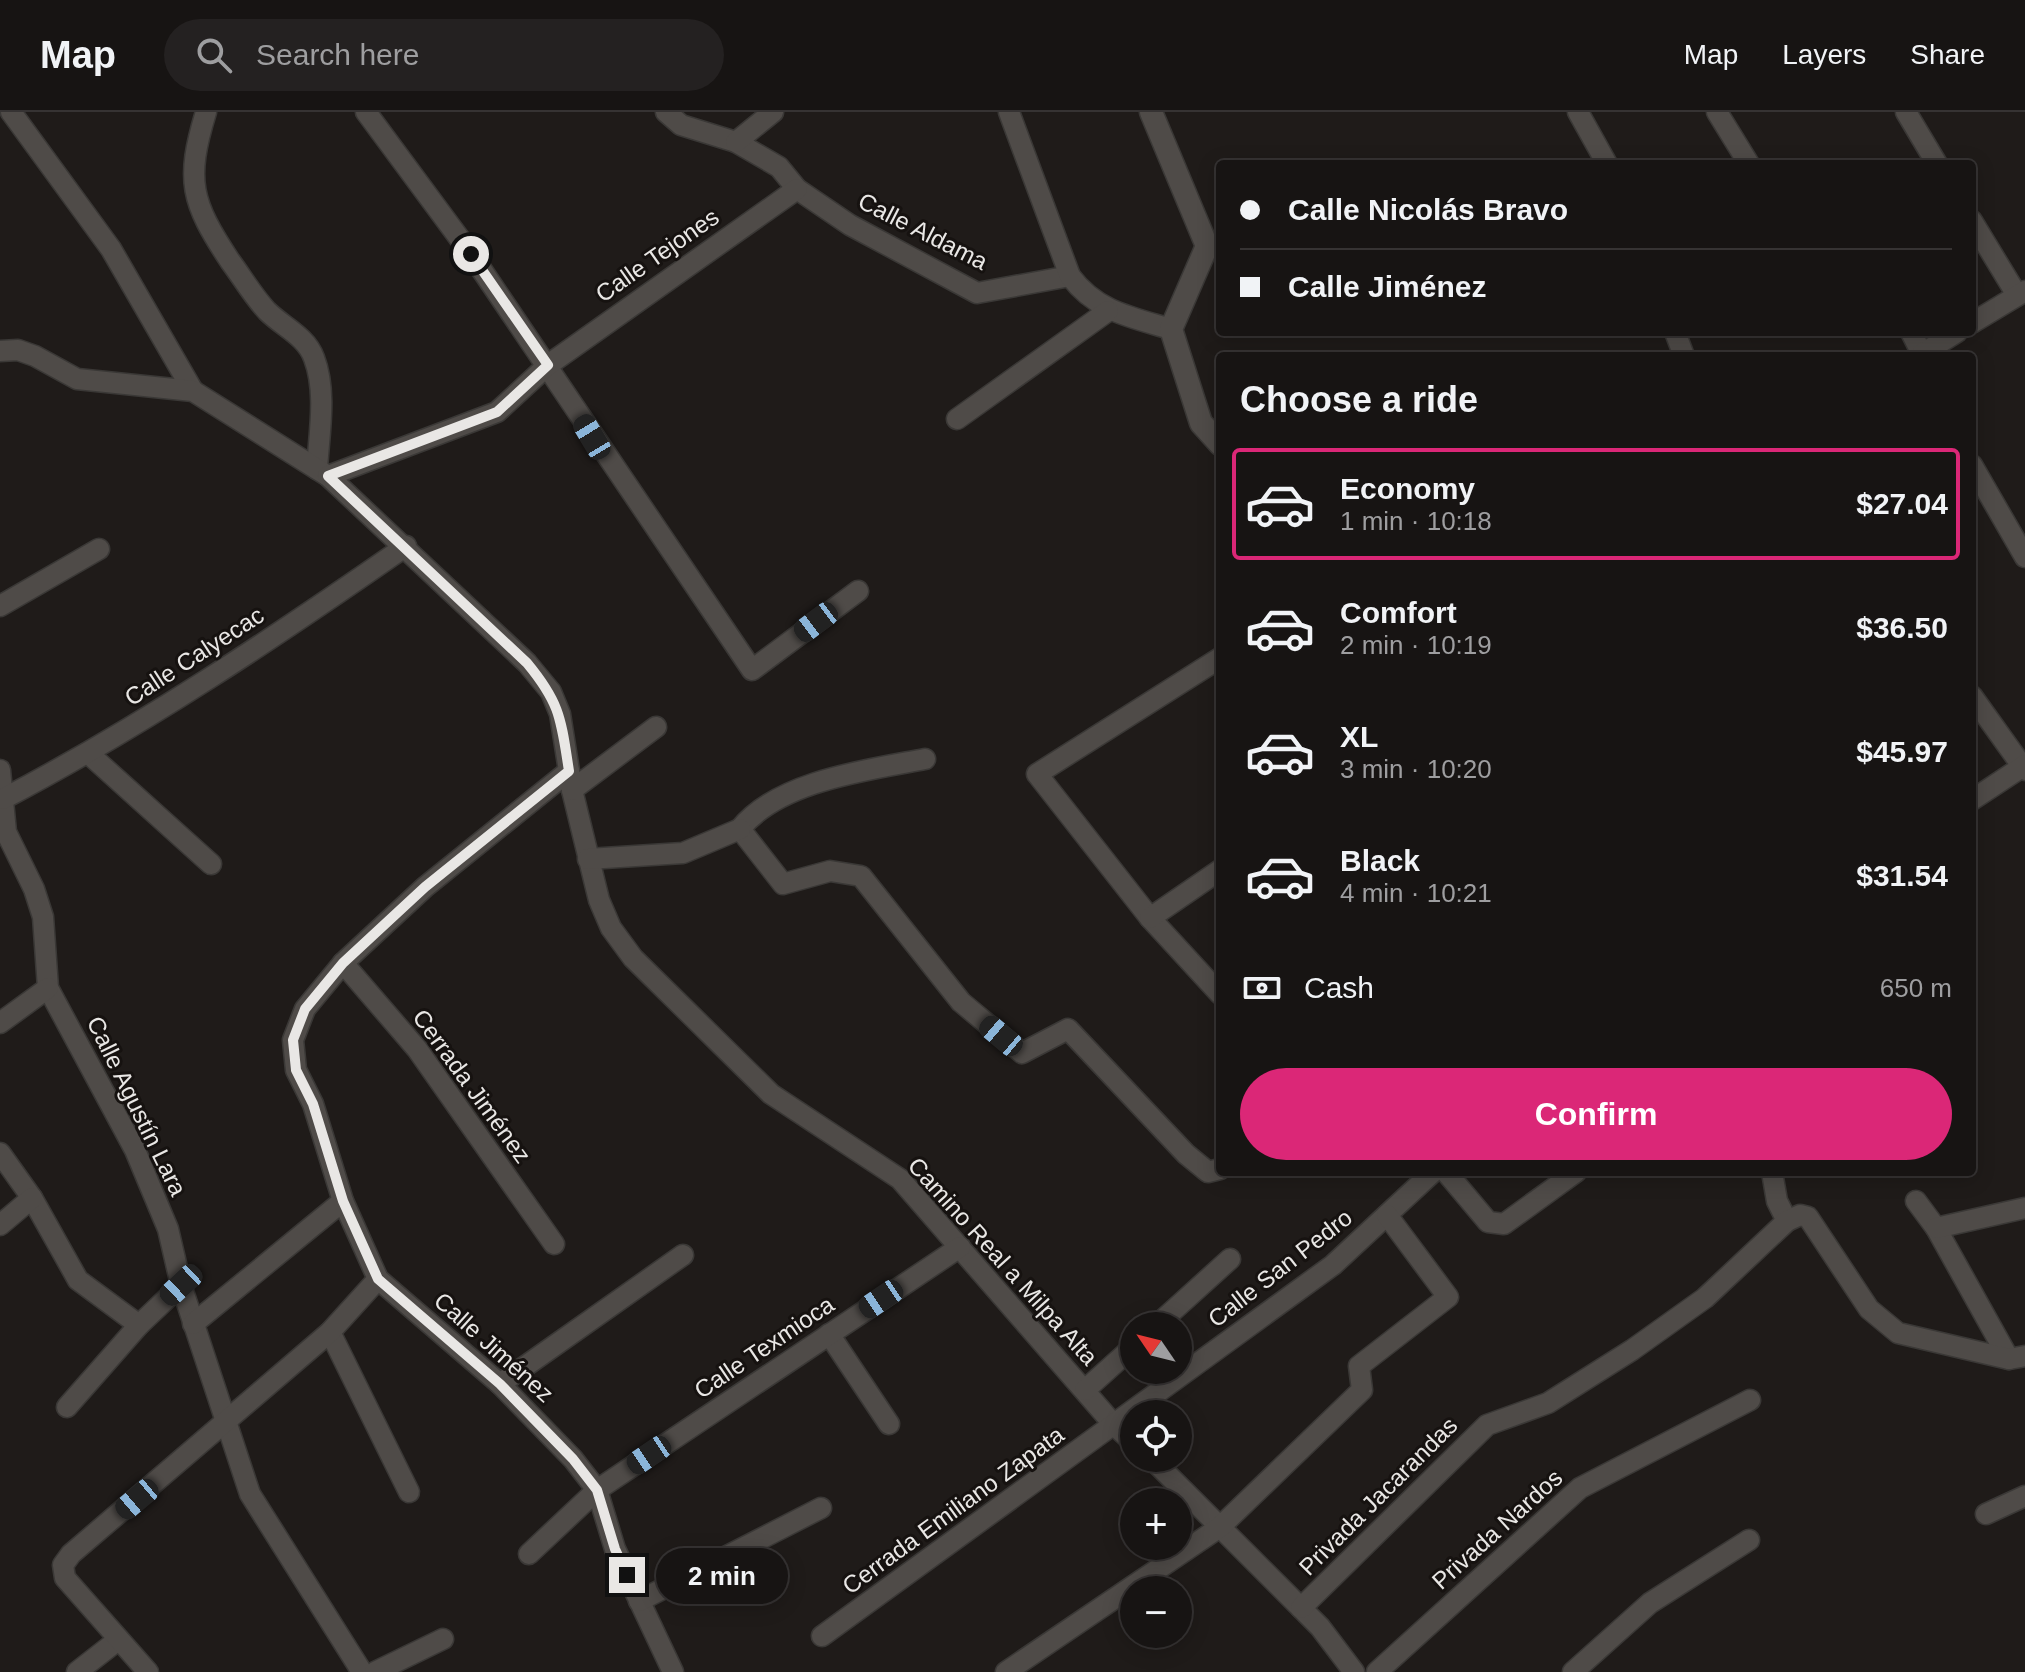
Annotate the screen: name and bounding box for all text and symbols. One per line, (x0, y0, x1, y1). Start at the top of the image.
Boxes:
search box (164, 19, 724, 91)
icon: search (192, 33, 236, 77)
text: Map (40, 34, 116, 76)
text: Search here (256, 38, 419, 71)
text: Map (1684, 39, 1738, 70)
text: Layers (1782, 39, 1866, 70)
text: Share (1910, 39, 1985, 70)
street label: Calle Aldama (854, 187, 993, 275)
text: Calle Nicolás Bravo (1288, 193, 1568, 226)
street label: Calle Tejones (590, 203, 724, 307)
route start (453, 236, 489, 272)
text: Calle Jiménez (1288, 270, 1486, 303)
text: Choose a ride (1240, 379, 1478, 420)
car (569, 410, 615, 464)
icon: car (1244, 468, 1316, 540)
text: Economy (1340, 472, 1475, 505)
text: $27.04 (1856, 487, 1948, 520)
text: 1 min · 10:18 (1340, 506, 1492, 536)
icon: car (1244, 592, 1316, 664)
text: Comfort (1340, 596, 1457, 629)
car (790, 598, 842, 646)
street label: Calle Calyecac (120, 601, 268, 711)
text: $36.50 (1856, 611, 1948, 644)
text: 2 min · 10:19 (1340, 630, 1492, 660)
icon: car (1244, 716, 1316, 788)
text: XL (1340, 720, 1378, 753)
text: $45.97 (1856, 735, 1948, 768)
text: 3 min · 10:20 (1340, 754, 1492, 784)
icon: car (1244, 840, 1316, 912)
text: Black (1340, 844, 1420, 877)
text: $31.54 (1856, 859, 1948, 892)
text: 4 min · 10:21 (1340, 878, 1492, 908)
icon: cash (1240, 966, 1284, 1010)
text: Cash (1304, 971, 1374, 1004)
text: 650 m (1880, 973, 1952, 1003)
street label: Cerrada Jiménez (407, 1004, 537, 1168)
car (975, 1011, 1027, 1061)
street label: Calle Agustín Lara (82, 1012, 192, 1201)
button: Confirm (1240, 1068, 1952, 1160)
street label: Camino Real a Milpa Alta (903, 1152, 1104, 1371)
street label: Calle San Pedro (1203, 1204, 1357, 1332)
car (155, 1260, 207, 1310)
car (854, 1276, 908, 1322)
street label: Calle Jiménez (429, 1287, 559, 1407)
street label: Calle Texmioca (689, 1290, 839, 1404)
north arrow (1120, 1312, 1192, 1384)
map controls (1120, 1312, 1192, 1648)
button: locate (1120, 1400, 1192, 1472)
street label: Privada Jacarandas (1293, 1411, 1463, 1581)
street label: Cerrada Emiliano Zapata (837, 1420, 1069, 1599)
car (622, 1432, 676, 1478)
street label: Privada Nardos (1427, 1464, 1567, 1594)
car (111, 1474, 163, 1524)
button: + (1120, 1488, 1192, 1560)
callout: 2 min (655, 1547, 787, 1603)
route end (609, 1557, 645, 1593)
text: 2 min (688, 1561, 756, 1591)
button: − (1120, 1576, 1192, 1648)

